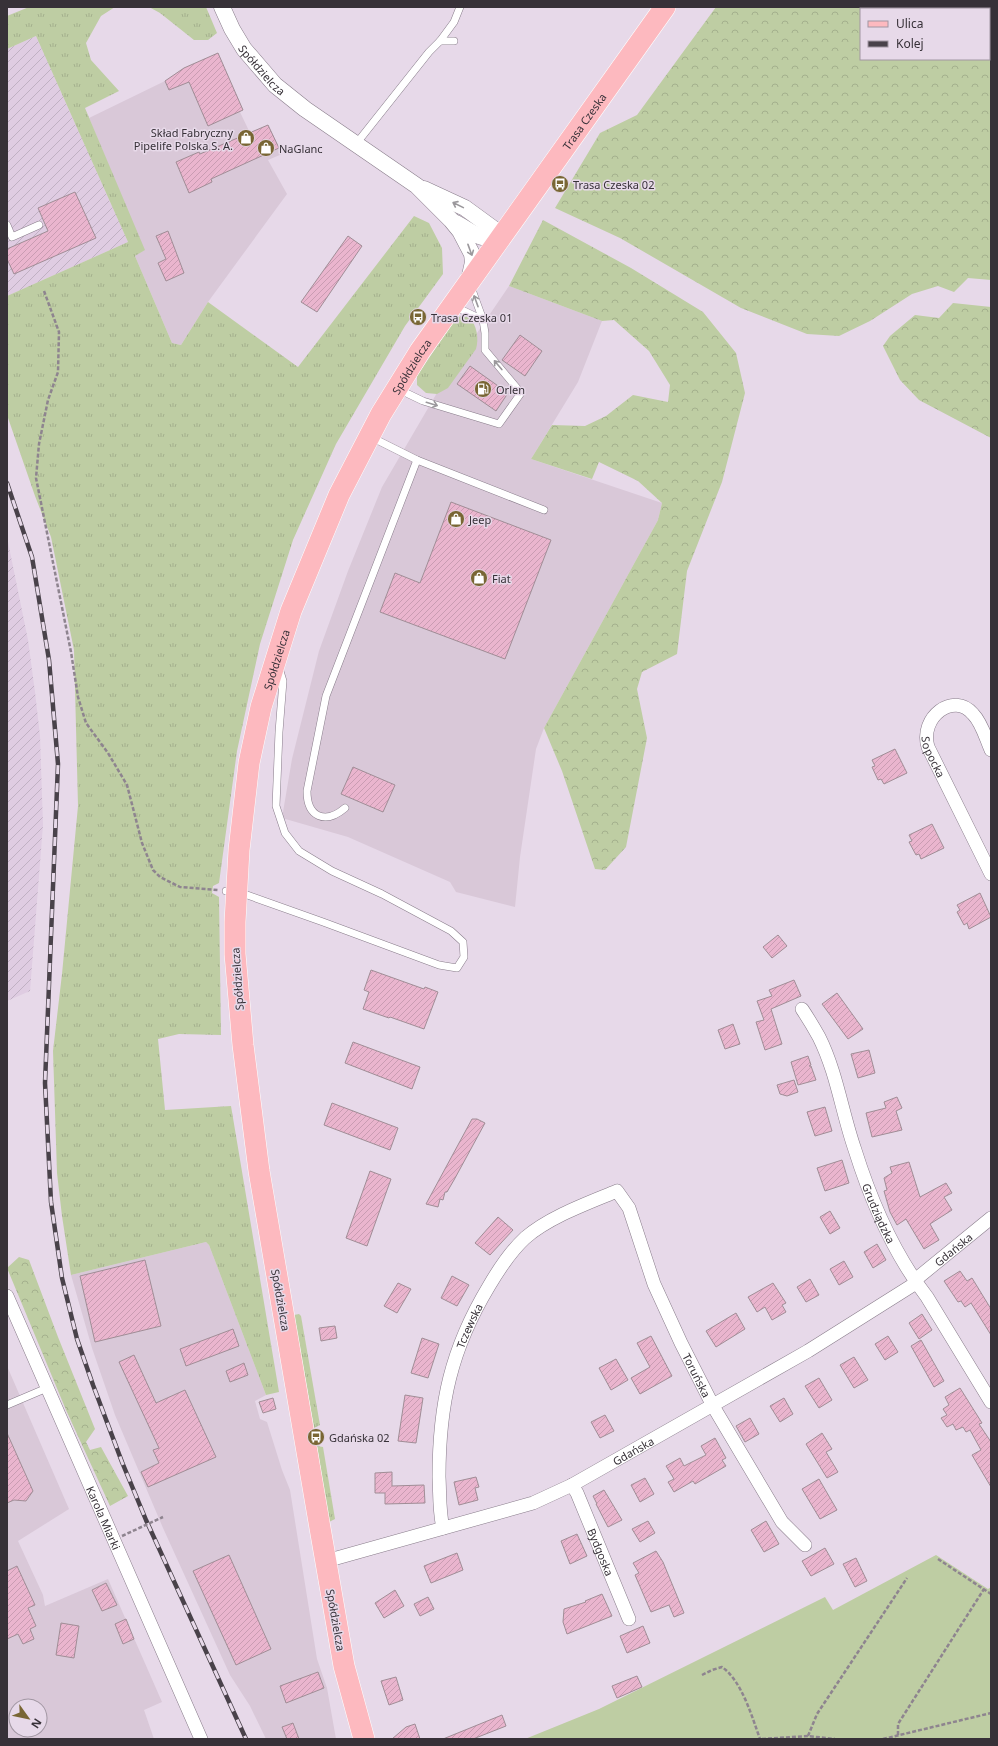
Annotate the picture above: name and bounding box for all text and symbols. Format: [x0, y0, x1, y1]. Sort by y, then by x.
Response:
legend [860, 8, 990, 60]
text: Ulica [896, 15, 923, 32]
text: Kolej [896, 35, 924, 52]
street label: Spółdzielcza [236, 42, 289, 98]
street label: Trasa Czeska [558, 90, 609, 152]
place label: Skład Fabryczny Pipelife Polska S. A. [134, 125, 233, 153]
shop icon: Skład Fabryczny Pipelife Polska S. A. [236, 128, 256, 148]
shop icon: NaGlanc [256, 138, 276, 158]
place label: NaGlanc [279, 141, 323, 156]
bus stop icon: Trasa Czeska 02 [550, 174, 570, 194]
place label: Trasa Czeska 02 [573, 177, 654, 192]
one-way arrow [453, 201, 465, 208]
one-way arrow [466, 243, 474, 255]
one-way arrow [471, 295, 479, 307]
bus stop icon: Trasa Czeska 01 [408, 307, 428, 327]
place label: Trasa Czeska 01 [431, 310, 512, 325]
street label: Spółdzielcza [388, 336, 434, 397]
one-way arrow [493, 360, 502, 370]
fuel station icon: Orlen [473, 379, 493, 399]
place label: Orlen [496, 382, 525, 397]
one-way arrow [425, 401, 438, 408]
shop icon: Jeep [446, 509, 466, 529]
place label: Jeep [468, 512, 491, 527]
shop icon: Fiat [469, 568, 489, 588]
place label: Fiat [492, 571, 511, 586]
street label: Spółdzielcza [259, 627, 292, 692]
street label: Sopocka [919, 736, 949, 780]
street label: Spółdzielcza [227, 947, 247, 1011]
street label: Grudziądzka [859, 1181, 899, 1246]
street label: Gdańska [931, 1229, 975, 1269]
street label: Spółdzielcza [268, 1268, 294, 1332]
street label: Tczewska [452, 1300, 485, 1350]
street label: Toruńska [680, 1350, 715, 1400]
bus stop icon: Gdańska 02 [306, 1427, 326, 1447]
place label: Gdańska 02 [329, 1430, 390, 1445]
street label: Gdańska [610, 1433, 656, 1468]
street label: Karola Miarki [84, 1483, 125, 1552]
street label: Bydgoska [585, 1526, 618, 1578]
street label: Spółdzielcza [323, 1588, 349, 1652]
north arrow [8, 1698, 48, 1738]
text: N [28, 1716, 46, 1732]

